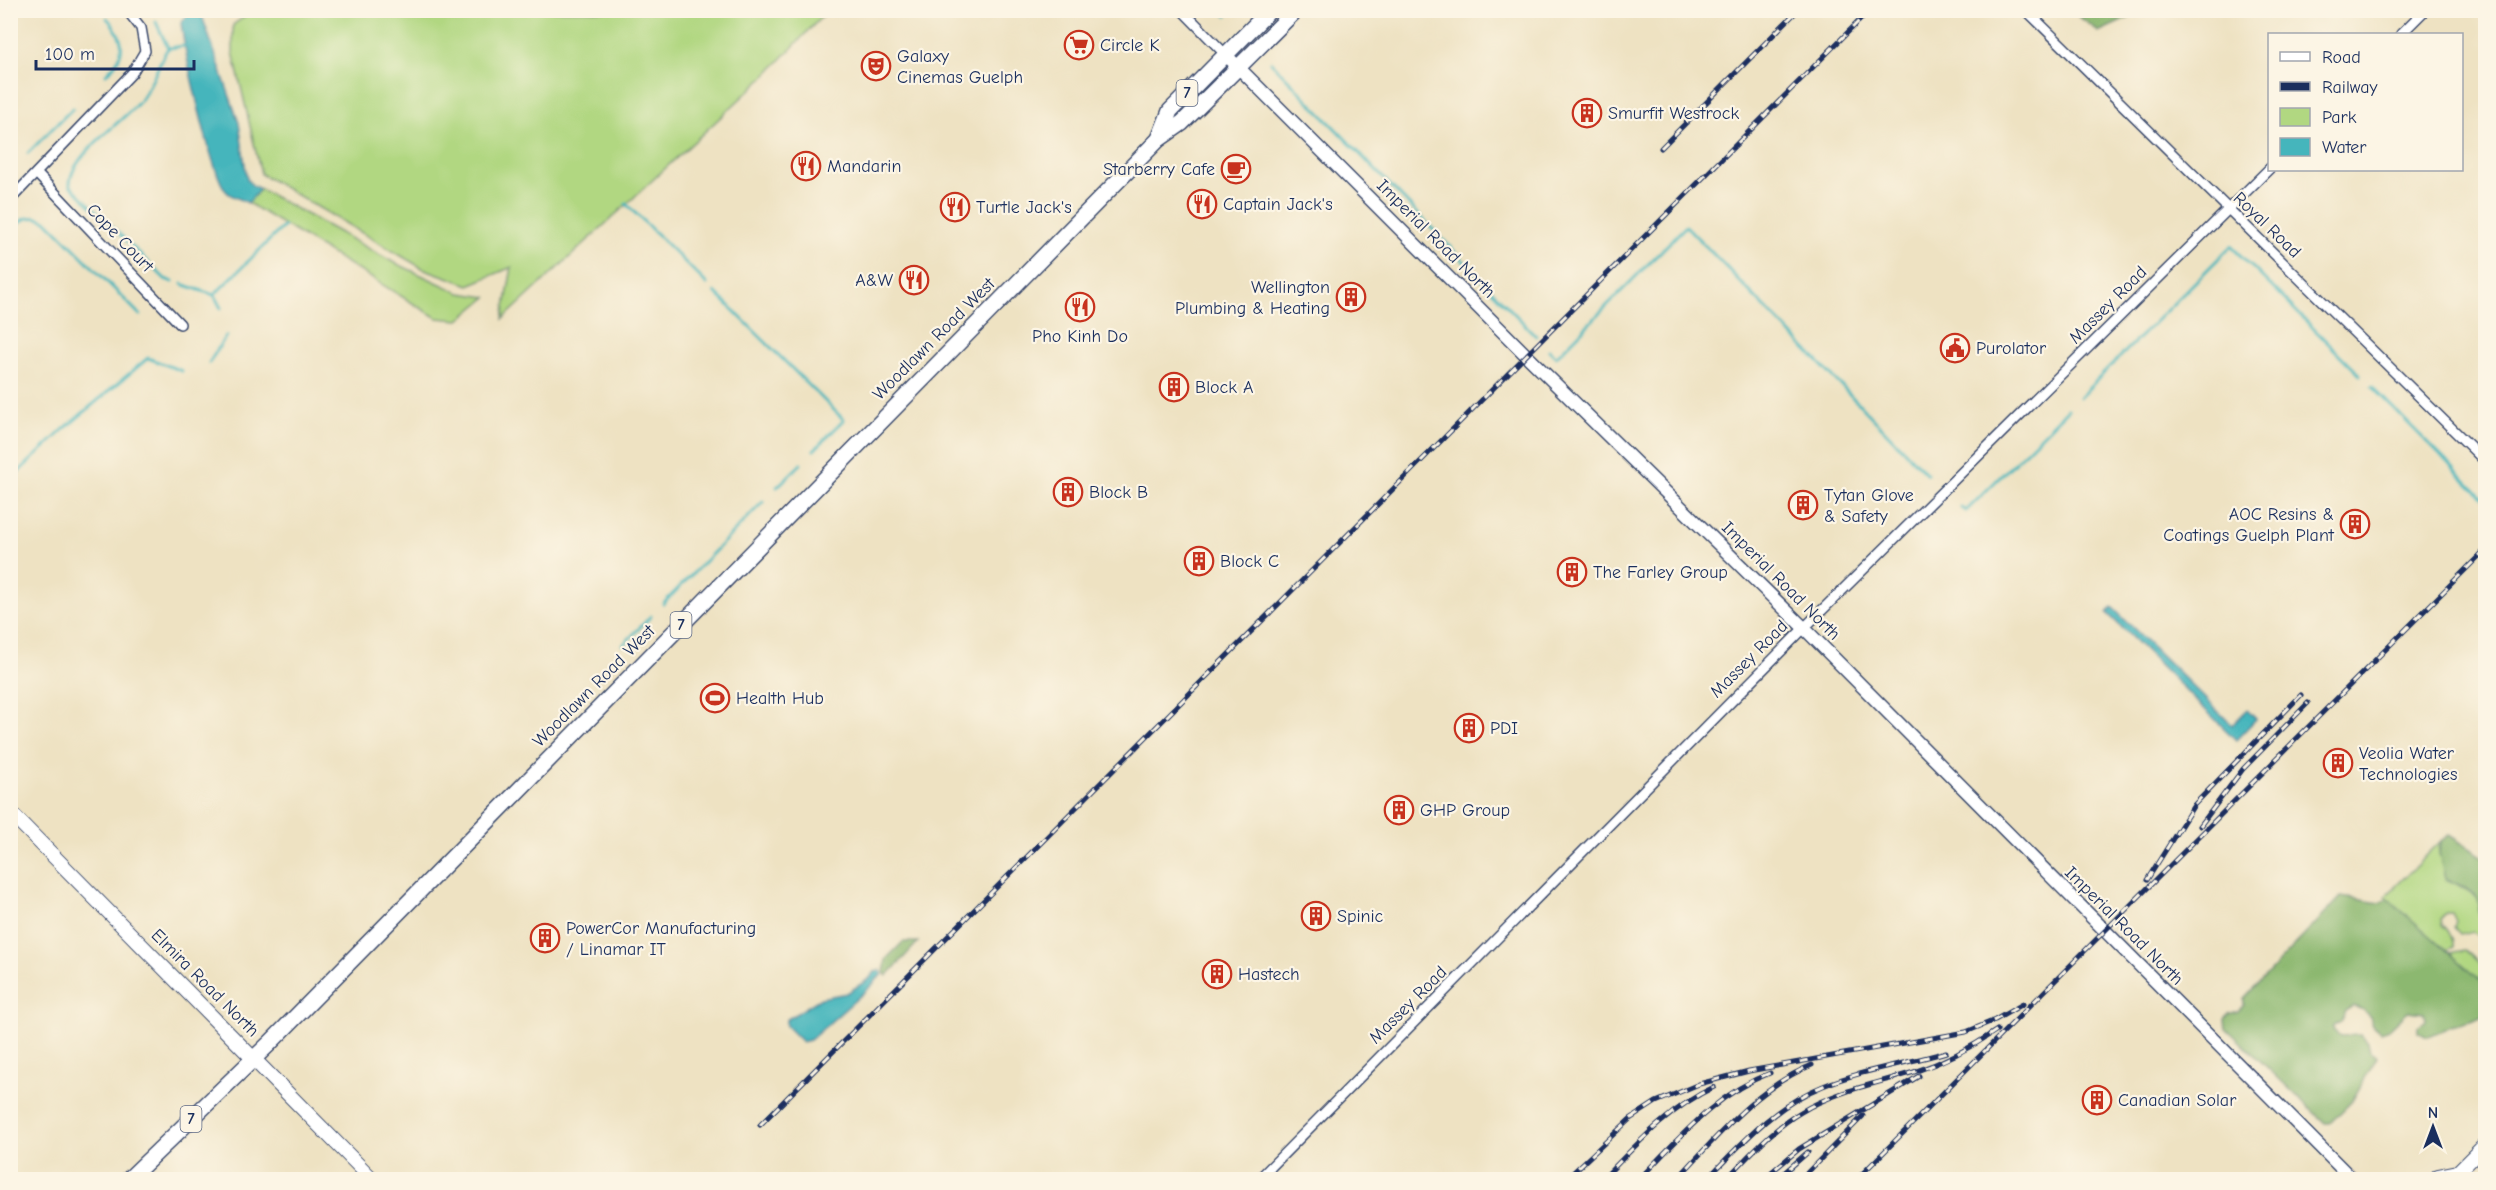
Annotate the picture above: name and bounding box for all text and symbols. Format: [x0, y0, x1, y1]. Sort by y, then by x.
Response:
supermarket icon: Circle K [1063, 29, 1095, 61]
scale bar [36, 33, 194, 71]
legend [2268, 33, 2463, 171]
place label: Circle K [1100, 35, 1159, 56]
text: 100 m [45, 44, 95, 65]
place label: Galaxy Cinemas Guelph [897, 46, 1023, 88]
text: Road [2322, 47, 2361, 68]
theatre icon: Galaxy Cinemas Guelph [860, 50, 892, 82]
text: Railway [2322, 77, 2379, 98]
road number: 7 [1176, 80, 1198, 106]
building icon: Smurfit Westrock [1571, 97, 1603, 129]
place label: Smurfit Westrock [1608, 103, 1740, 124]
text: Park [2322, 107, 2357, 128]
text: Water [2322, 137, 2367, 158]
restaurant icon: Mandarin [790, 150, 822, 182]
cafe icon: Starberry Cafe [1220, 153, 1252, 185]
place label: Mandarin [827, 156, 901, 177]
place label: Starberry Cafe [1103, 159, 1215, 180]
street label: Imperial Road North [1372, 175, 1500, 303]
restaurant icon: Captain Jack's [1186, 188, 1218, 220]
street label: Royal Road [2229, 188, 2305, 262]
restaurant icon: Turtle Jack's [939, 191, 971, 223]
place label: Captain Jack's [1223, 194, 1333, 215]
place label: Turtle Jack's [976, 197, 1072, 218]
street label: Cope Court [82, 199, 158, 277]
street label: Massey Road [2065, 262, 2151, 348]
restaurant icon: A&W [898, 264, 930, 296]
place label: A&W [855, 270, 893, 291]
street label: Woodlawn Road West [868, 273, 1000, 405]
place label: Wellington Plumbing & Heating [1175, 277, 1330, 319]
building icon: Wellington Plumbing & Heating [1335, 281, 1367, 313]
restaurant icon: Pho Kinh Do [1064, 291, 1096, 323]
place label: Pho Kinh Do [1032, 326, 1128, 347]
public building icon: Purolator [1939, 332, 1971, 364]
place label: Purolator [1976, 338, 2047, 359]
building icon: Block A [1158, 371, 1190, 403]
place label: Block A [1195, 377, 1253, 398]
building icon: Block B [1052, 476, 1084, 508]
place label: Block B [1089, 482, 1148, 503]
place label: Tytan Glove & Safety [1824, 485, 1914, 527]
building icon: Tytan Glove & Safety [1787, 489, 1819, 521]
place label: AOC Resins & Coatings Guelph Plant [2163, 504, 2335, 546]
building icon: AOC Resins & Coatings Guelph Plant [2339, 508, 2371, 540]
street label: Imperial Road North [1717, 517, 1845, 645]
building icon: Block C [1183, 545, 1215, 577]
place label: Block C [1220, 551, 1279, 572]
building icon: The Farley Group [1556, 556, 1588, 588]
place label: The Farley Group [1593, 562, 1728, 583]
road number: 7 [670, 612, 692, 638]
street label: Massey Road [1706, 616, 1792, 702]
street label: Woodlawn Road West [528, 620, 660, 752]
sports icon: Health Hub [699, 682, 731, 714]
place label: Health Hub [736, 688, 824, 709]
building icon: PDI [1453, 712, 1485, 744]
place label: PDI [1490, 718, 1518, 739]
place label: Veolia Water Technologies [2359, 743, 2457, 785]
building icon: Veolia Water Technologies [2322, 747, 2354, 779]
building icon: GHP Group [1383, 794, 1415, 826]
place label: GHP Group [1420, 800, 1510, 821]
street label: Imperial Road North [2060, 862, 2188, 990]
building icon: Spinic [1300, 900, 1332, 932]
place label: Spinic [1337, 906, 1384, 927]
place label: PowerCor Manufacturing / Linamar IT [566, 918, 756, 960]
building icon: PowerCor Manufacturing / Linamar IT [529, 922, 561, 954]
street label: Elmira Road North [147, 925, 263, 1041]
building icon: Hastech [1201, 958, 1233, 990]
street label: Massey Road [1365, 962, 1451, 1048]
place label: Hastech [1238, 964, 1300, 985]
building icon: Canadian Solar [2081, 1084, 2113, 1116]
place label: Canadian Solar [2118, 1090, 2237, 1111]
north arrow [2403, 1097, 2463, 1157]
text: N [2428, 1104, 2438, 1122]
road number: 7 [180, 1106, 201, 1132]

